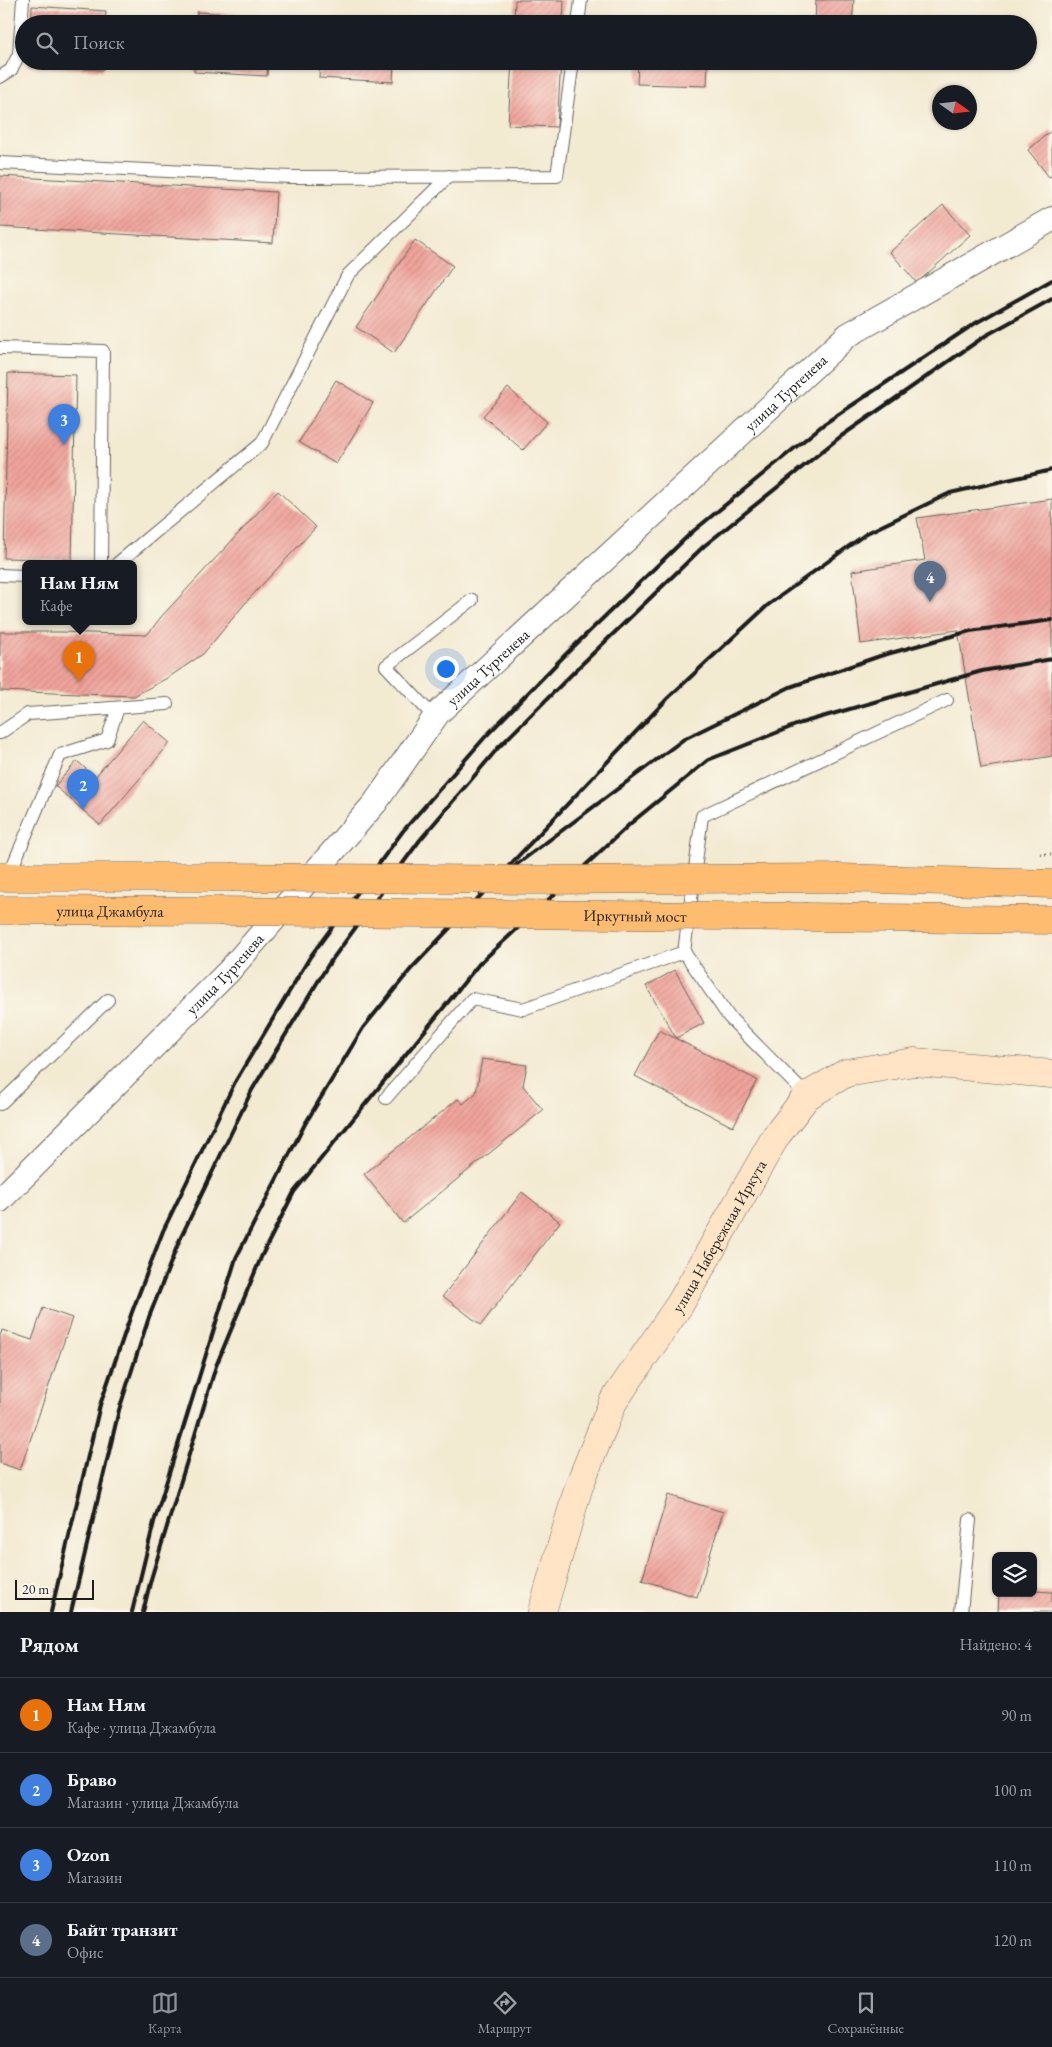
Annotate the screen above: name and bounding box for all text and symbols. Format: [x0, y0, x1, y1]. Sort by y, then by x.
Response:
search box [15, 15, 1037, 70]
icon: search [33, 29, 61, 57]
text: Поиск [73, 30, 125, 55]
north arrow [932, 85, 977, 130]
street label: улица Тургенева [740, 349, 832, 436]
pin: 3 [48, 404, 80, 445]
popup [22, 560, 137, 625]
pin: 4 [914, 561, 946, 602]
text: Нам Ням [40, 570, 119, 595]
text: Кафе [40, 595, 73, 616]
street label: улица Тургенева [442, 623, 534, 710]
pin: 1 [63, 641, 95, 682]
your location [433, 656, 459, 682]
pin: 2 [67, 769, 99, 810]
street label: улица Джамбула [56, 900, 164, 921]
street label: Иркутный мост [583, 904, 687, 926]
street label: улица Тургенева [181, 928, 268, 1019]
street label: улица Набережная Иркута [667, 1155, 771, 1317]
map controls [992, 1552, 1037, 1597]
button: layers [992, 1552, 1037, 1597]
scale bar [15, 1577, 94, 1600]
text: 20 m [22, 1580, 49, 1598]
text: Рядом [20, 1631, 79, 1658]
text: Найдено: 4 [960, 1634, 1032, 1655]
text: Нам Ням [67, 1692, 146, 1717]
text: 1 [32, 1705, 40, 1726]
text: 90 m [1001, 1705, 1032, 1726]
text: Кафе · улица Джамбула [67, 1717, 216, 1738]
text: Браво [67, 1767, 116, 1792]
text: 2 [32, 1780, 40, 1801]
text: 100 m [993, 1780, 1032, 1801]
text: Магазин · улица Джамбула [67, 1792, 239, 1813]
text: Ozon [67, 1842, 110, 1867]
text: 3 [32, 1855, 40, 1876]
text: 110 m [993, 1855, 1032, 1876]
text: Магазин [67, 1867, 122, 1888]
text: Байт транзит [67, 1917, 177, 1942]
text: 4 [32, 1930, 40, 1951]
text: 120 m [993, 1930, 1032, 1951]
text: Офис [67, 1942, 104, 1963]
tab: Карта [148, 1989, 182, 2037]
tab: Маршрут [478, 1989, 531, 2037]
tab: Сохранённые [828, 1989, 904, 2037]

